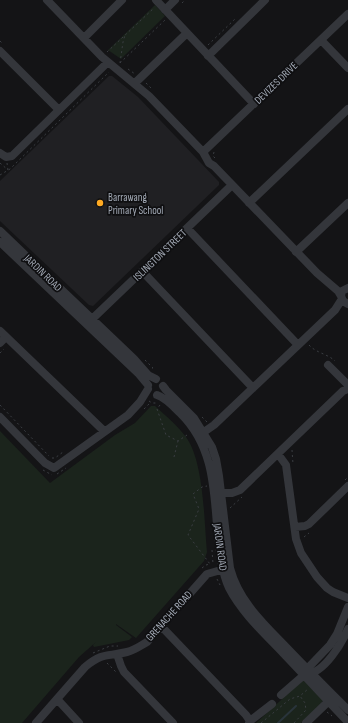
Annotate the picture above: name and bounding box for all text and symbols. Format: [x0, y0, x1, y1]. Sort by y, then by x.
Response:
street label: DEVIZES DRIVE [252, 59, 300, 107]
place label: Barrawang Primary School [108, 191, 163, 217]
marker: Barrawang Primary School [95, 198, 105, 208]
street label: ISLINGTON STREET [131, 226, 190, 284]
street label: JARDIN ROAD [21, 251, 65, 294]
street label: JARDIN ROAD [210, 522, 230, 571]
street label: GRENACHE ROAD [143, 588, 195, 644]

